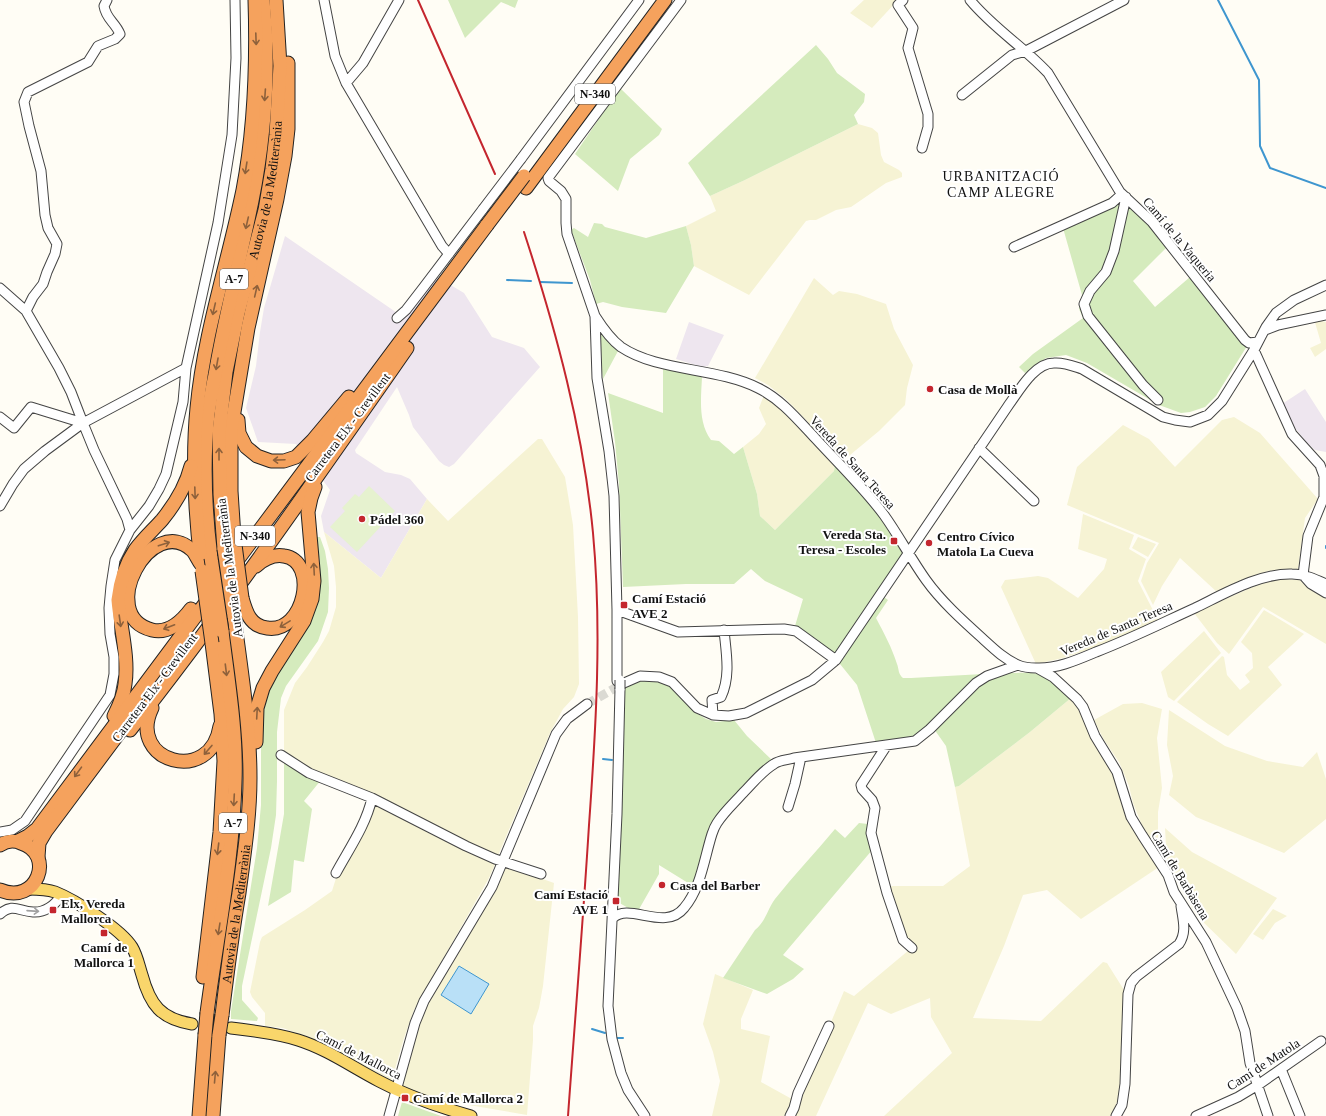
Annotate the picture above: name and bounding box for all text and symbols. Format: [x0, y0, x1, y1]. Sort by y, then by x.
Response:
one-way arrow [252, 32, 260, 45]
road number: N-340 [575, 84, 615, 104]
one-way arrow [262, 88, 269, 101]
street label: Autovia de la Mediterrània [245, 120, 285, 261]
one-way arrow [242, 161, 250, 174]
district label: URBANITZACIÓ CAMP ALEGRE [943, 168, 1060, 200]
street label: Camí de la Vaqueria [1140, 194, 1219, 285]
one-way arrow [242, 217, 250, 230]
road number: A-7 [220, 269, 248, 289]
one-way arrow [253, 285, 261, 298]
one-way arrow [209, 302, 217, 315]
one-way arrow [212, 357, 220, 370]
street label: Carretera Elx - Crevillent [302, 370, 393, 485]
place label: Casa de Mollà [938, 382, 1018, 397]
marker: Casa de Mollà [925, 384, 935, 394]
street label: Vereda de Santa Teresa [807, 413, 899, 512]
one-way arrow [215, 448, 223, 461]
one-way arrow [273, 457, 286, 464]
one-way arrow [191, 486, 199, 499]
street label: Autovia de la Mediterrània [213, 497, 245, 639]
place label: Pádel 360 [370, 512, 424, 527]
marker: Pádel 360 [357, 514, 367, 524]
road number: N-340 [235, 526, 275, 546]
place label: Vereda Sta. Teresa - Escoles [799, 527, 886, 557]
place label: Centro Cívico Matola La Cueva [937, 529, 1034, 559]
marker: Vereda Sta. Teresa - Escoles [889, 536, 899, 546]
marker: Centro Cívico Matola La Cueva [924, 538, 934, 548]
one-way arrow [157, 540, 170, 547]
one-way arrow [310, 563, 317, 576]
place label: Camí Estació AVE 2 [632, 591, 706, 621]
street label: Vereda de Santa Teresa [1058, 598, 1175, 659]
marker: Camí Estació AVE 2 [619, 600, 629, 610]
one-way arrow [116, 614, 124, 627]
one-way arrow [279, 619, 290, 628]
one-way arrow [163, 624, 175, 632]
street label: Carretera Elx - Crevillent [109, 630, 200, 745]
one-way arrow [222, 663, 230, 676]
one-way arrow [253, 707, 261, 720]
one-way arrow [204, 744, 213, 754]
one-way arrow [74, 767, 82, 778]
one-way arrow [231, 793, 238, 806]
road number: A-7 [219, 813, 247, 833]
street label: Camí de Barbàsena [1148, 828, 1213, 923]
one-way arrow [214, 842, 222, 855]
street label: Autovia de la Mediterrània [219, 843, 253, 984]
place label: Casa del Barber [670, 878, 761, 893]
marker: Casa del Barber [657, 880, 667, 890]
place label: Camí Estació AVE 1 [534, 887, 608, 917]
place label: Elx, Vereda Mallorca [61, 896, 126, 926]
marker: Camí Estació AVE 1 [611, 896, 621, 906]
marker: Elx, Vereda Mallorca [48, 905, 58, 915]
one-way arrow [26, 907, 39, 914]
one-way arrow [215, 922, 223, 935]
marker: Camí de Mallorca 1 [99, 928, 109, 938]
place label: Camí de Mallorca 1 [74, 940, 134, 970]
street label: Camí de Mallorca [314, 1026, 404, 1083]
street label: Camí de Matola [1224, 1035, 1303, 1094]
one-way arrow [212, 1071, 219, 1084]
place label: Camí de Mallorca 2 [413, 1091, 523, 1106]
marker: Camí de Mallorca 2 [400, 1093, 410, 1103]

